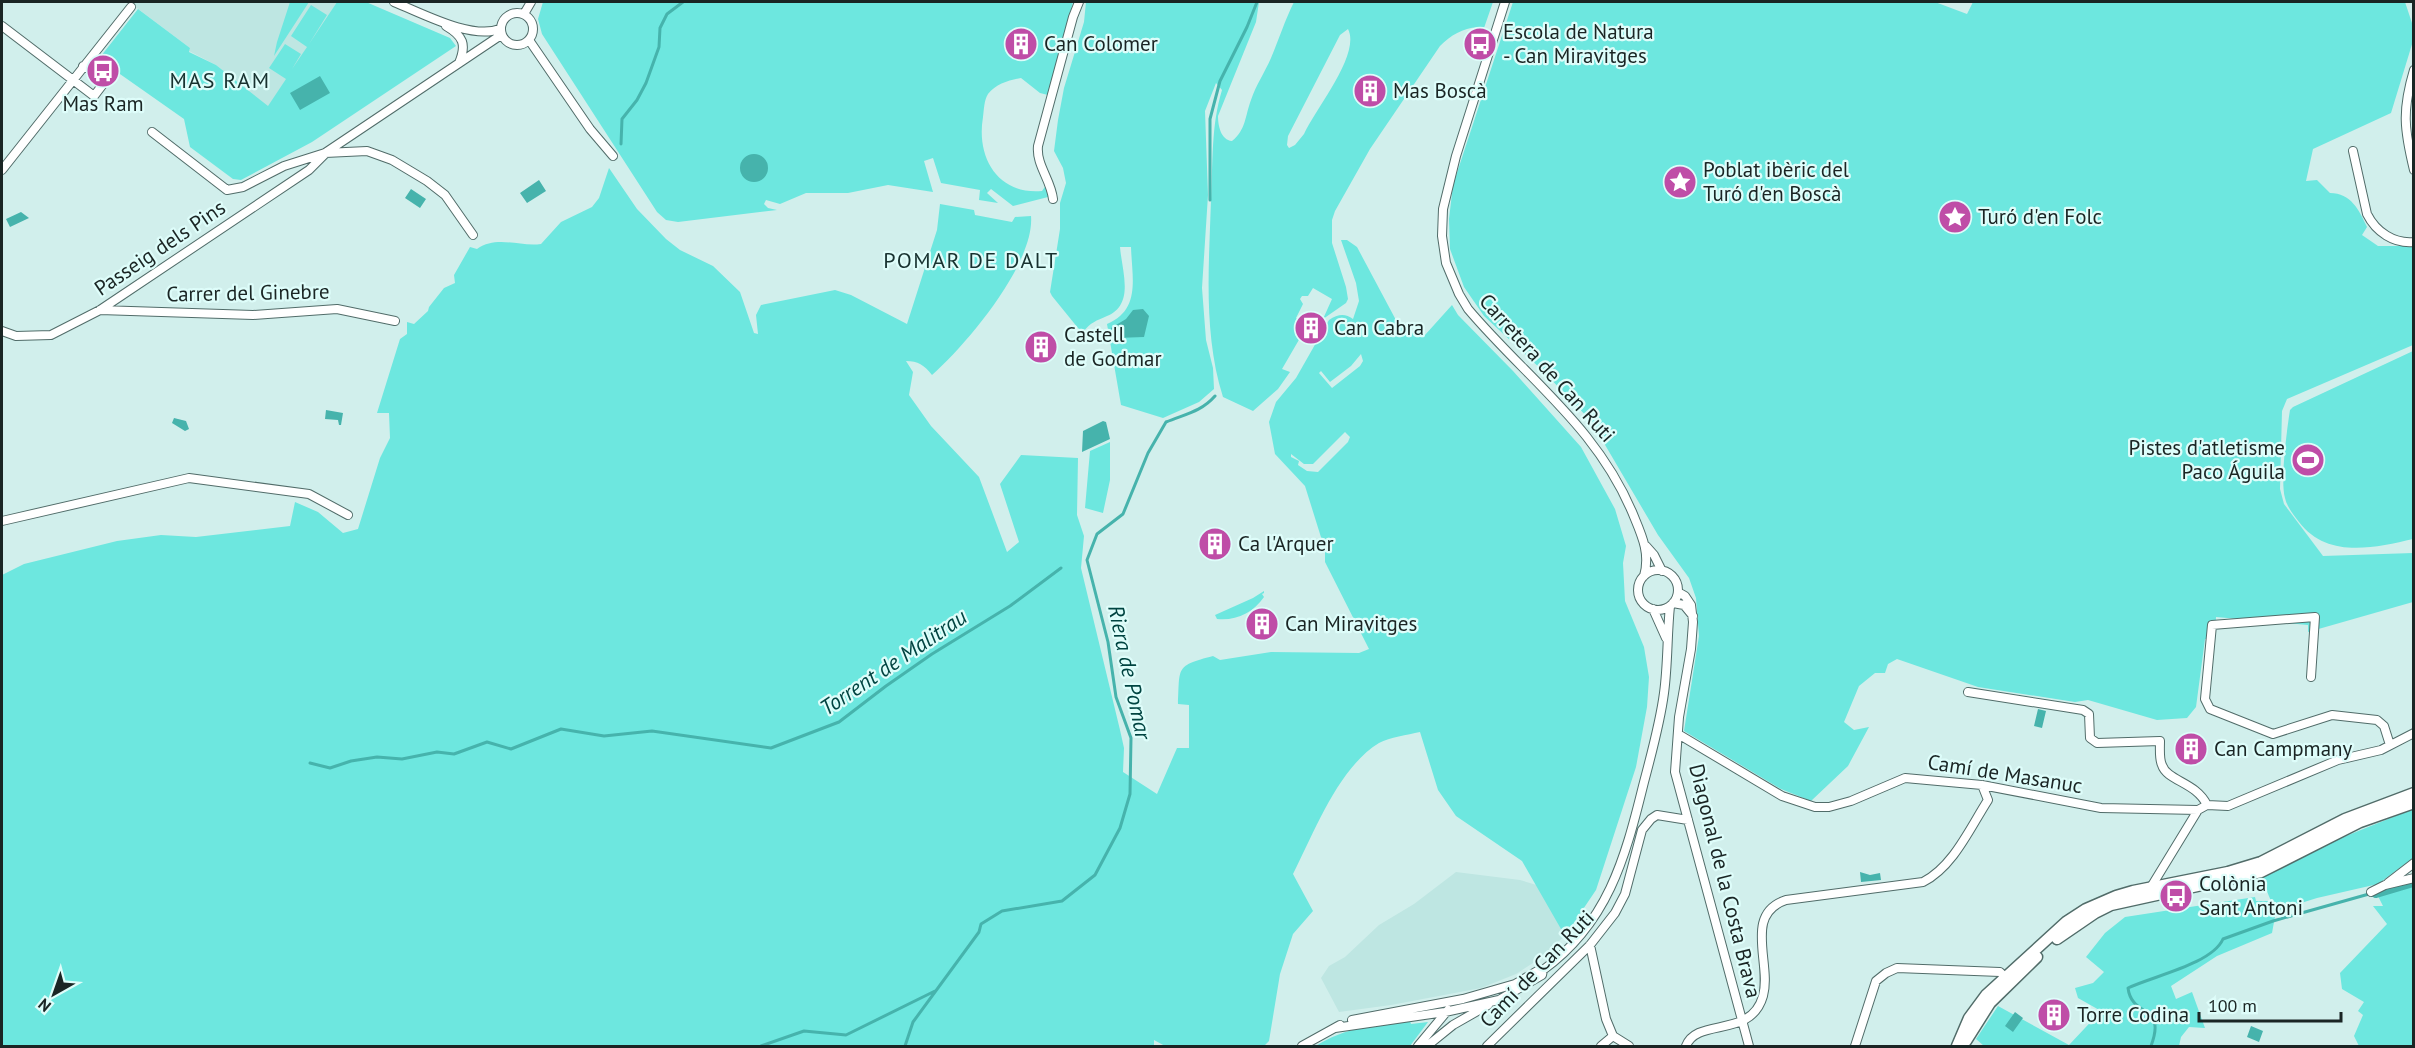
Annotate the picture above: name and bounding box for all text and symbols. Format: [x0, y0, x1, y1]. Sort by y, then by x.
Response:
place label: Escola de Natura - Can Miravitges [1503, 18, 1654, 69]
building icon: Can Colomer [1003, 26, 1039, 62]
bus stop icon: Escola de Natura - Can Miravitges [1462, 26, 1498, 62]
place label: Can Colomer [1044, 30, 1158, 57]
bus stop icon: Mas Ram [85, 53, 121, 89]
district label: MAS RAM [169, 66, 271, 94]
building icon: Mas Boscà [1352, 73, 1388, 109]
place label: Mas Boscà [1393, 77, 1487, 104]
place label: Mas Ram [62, 90, 144, 117]
place label: Poblat ibèric del Turó d'en Boscà [1703, 156, 1849, 207]
place icon: Poblat ibèric del Turó d'en Boscà [1662, 164, 1698, 200]
street label: Passeig dels Pins [89, 194, 230, 301]
place icon: Turó d'en Folc [1937, 199, 1973, 235]
place label: Turó d'en Folc [1978, 203, 2102, 230]
district label: POMAR DE DALT [883, 246, 1059, 274]
street label: Carrer del Ginebre [166, 278, 330, 307]
street label: Carretera de Can Ruti [1474, 288, 1621, 448]
building icon: Can Cabra [1293, 310, 1329, 346]
place label: Can Cabra [1334, 314, 1424, 341]
place label: Castell de Godmar [1064, 321, 1162, 372]
building icon: Castell de Godmar [1023, 329, 1059, 365]
place label: Pistes d'atletisme Paco Águila [2129, 434, 2285, 485]
sports icon: Pistes d'atletisme Paco Águila [2290, 442, 2326, 478]
building icon: Ca l'Arquer [1197, 526, 1233, 562]
place label: Ca l'Arquer [1238, 530, 1334, 557]
water label: Riera de Pomar [1102, 602, 1158, 743]
water label: Torrent de Malitrau [814, 603, 972, 721]
building icon: Can Miravitges [1244, 606, 1280, 642]
place label: Can Miravitges [1285, 610, 1417, 637]
building icon: Can Campmany [2173, 731, 2209, 767]
place label: Can Campmany [2214, 735, 2353, 762]
street label: Camí de Masanuc [1926, 748, 2084, 799]
street label: Diagonal de la Costa Brava [1683, 761, 1768, 1001]
place label: Colònia Sant Antoni [2199, 870, 2303, 921]
bus stop icon: Colònia Sant Antoni [2158, 878, 2194, 914]
street label: Camí de Can Ruti [1474, 904, 1600, 1033]
north arrow [24, 964, 84, 1024]
scale bar [2199, 985, 2342, 1023]
text: N [34, 994, 55, 1017]
text: 100 m [2208, 994, 2257, 1017]
building icon: Torre Codina [2036, 997, 2072, 1033]
place label: Torre Codina [2077, 1001, 2189, 1028]

